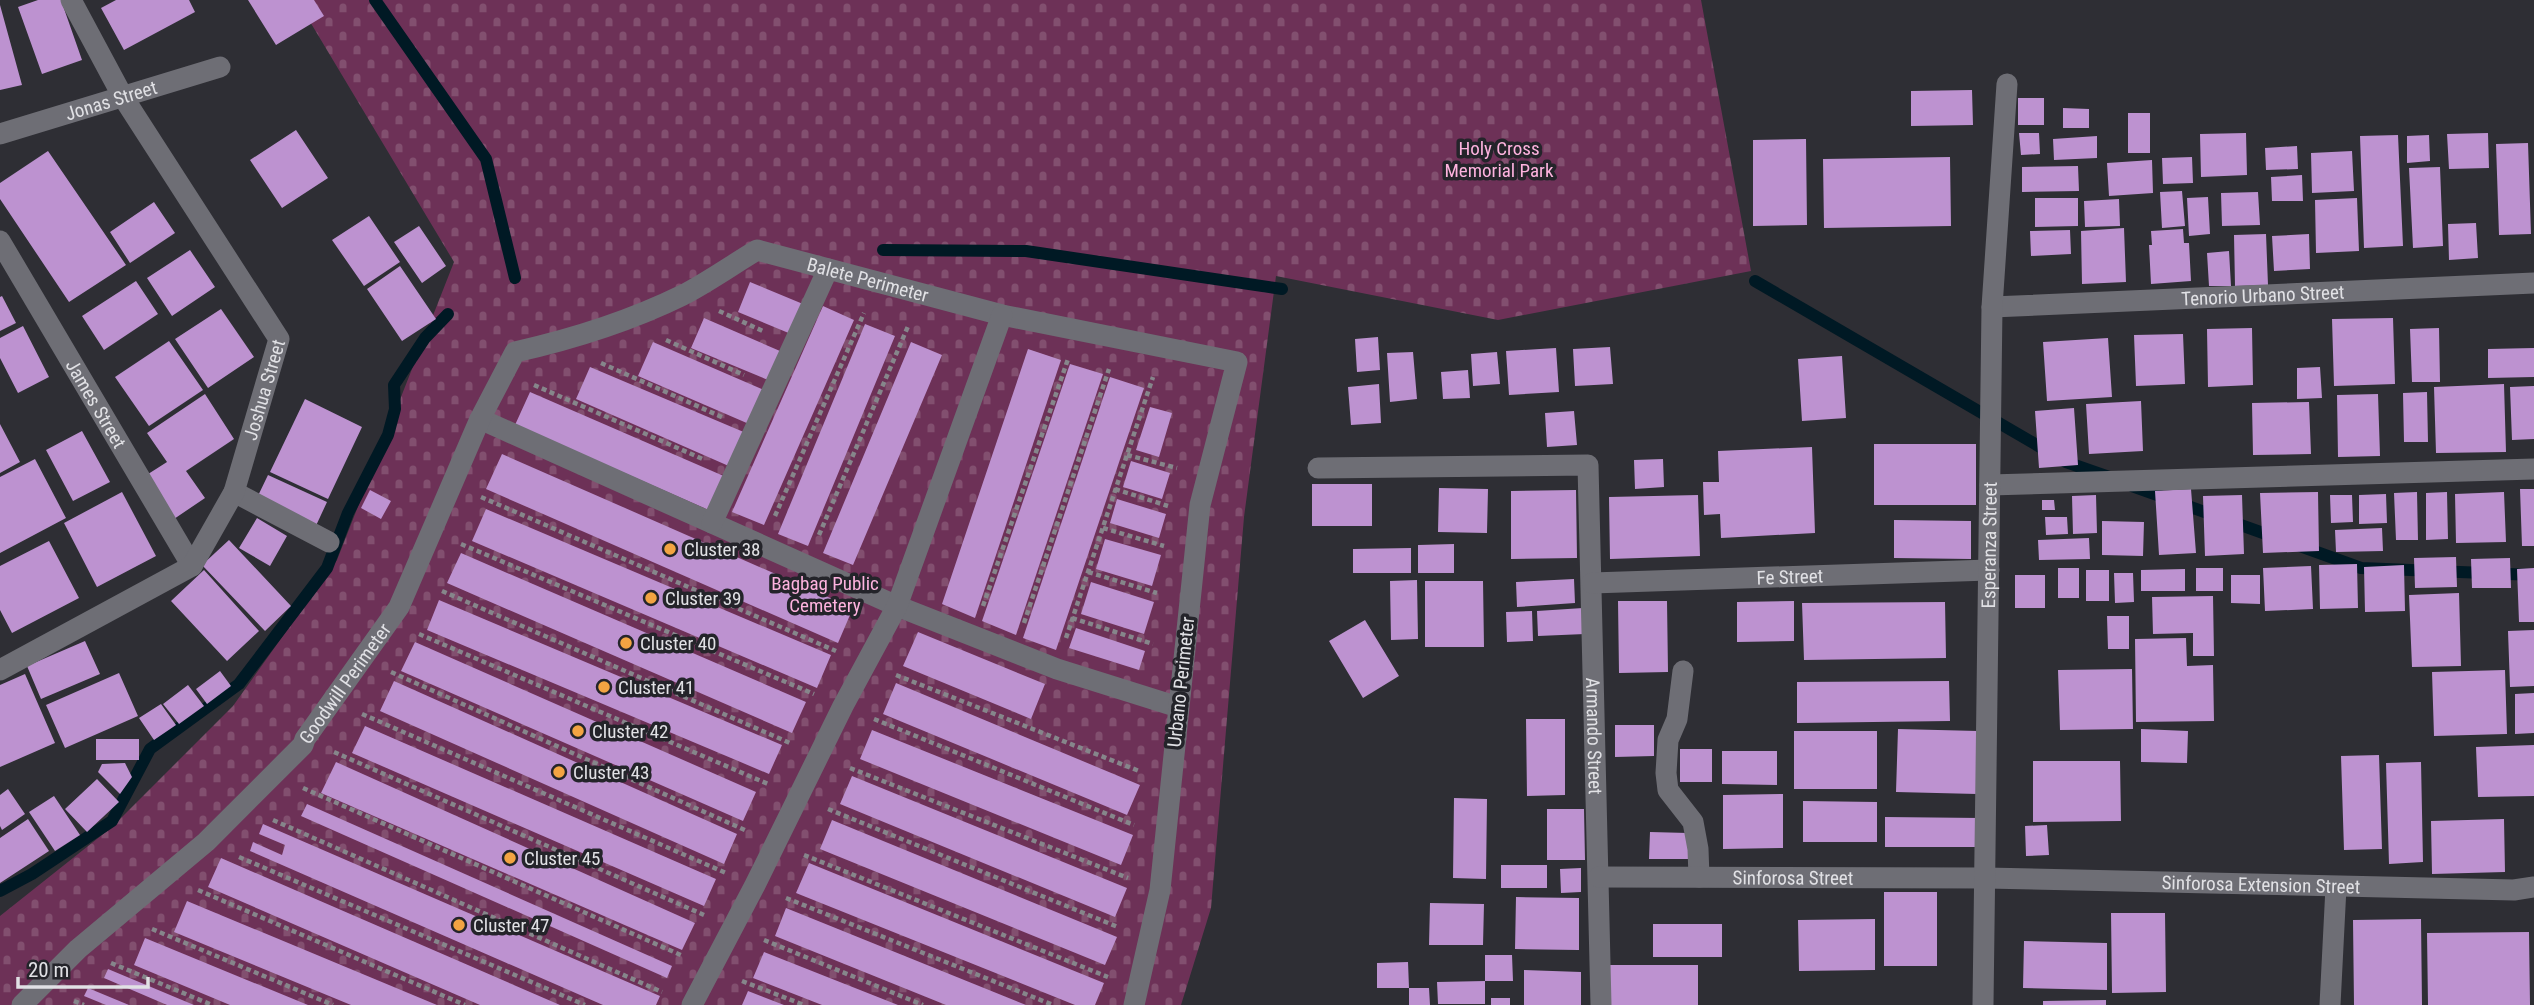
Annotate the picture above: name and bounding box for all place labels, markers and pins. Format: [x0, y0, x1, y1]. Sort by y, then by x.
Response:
place label: Cluster 38 [684, 538, 760, 561]
marker: Cluster 38 [662, 541, 678, 557]
place label: Cluster 39 [665, 587, 741, 610]
marker: Cluster 39 [643, 590, 659, 606]
place label: Cluster 40 [640, 632, 716, 655]
marker: Cluster 40 [618, 635, 634, 651]
place label: Cluster 41 [618, 676, 694, 699]
marker: Cluster 41 [596, 679, 612, 695]
place label: Cluster 42 [592, 720, 668, 743]
marker: Cluster 42 [570, 723, 586, 739]
place label: Cluster 43 [573, 761, 649, 784]
marker: Cluster 43 [551, 764, 567, 780]
place label: Cluster 45 [524, 847, 600, 870]
marker: Cluster 45 [502, 850, 518, 866]
place label: Cluster 47 [473, 914, 549, 937]
marker: Cluster 47 [451, 917, 467, 933]

